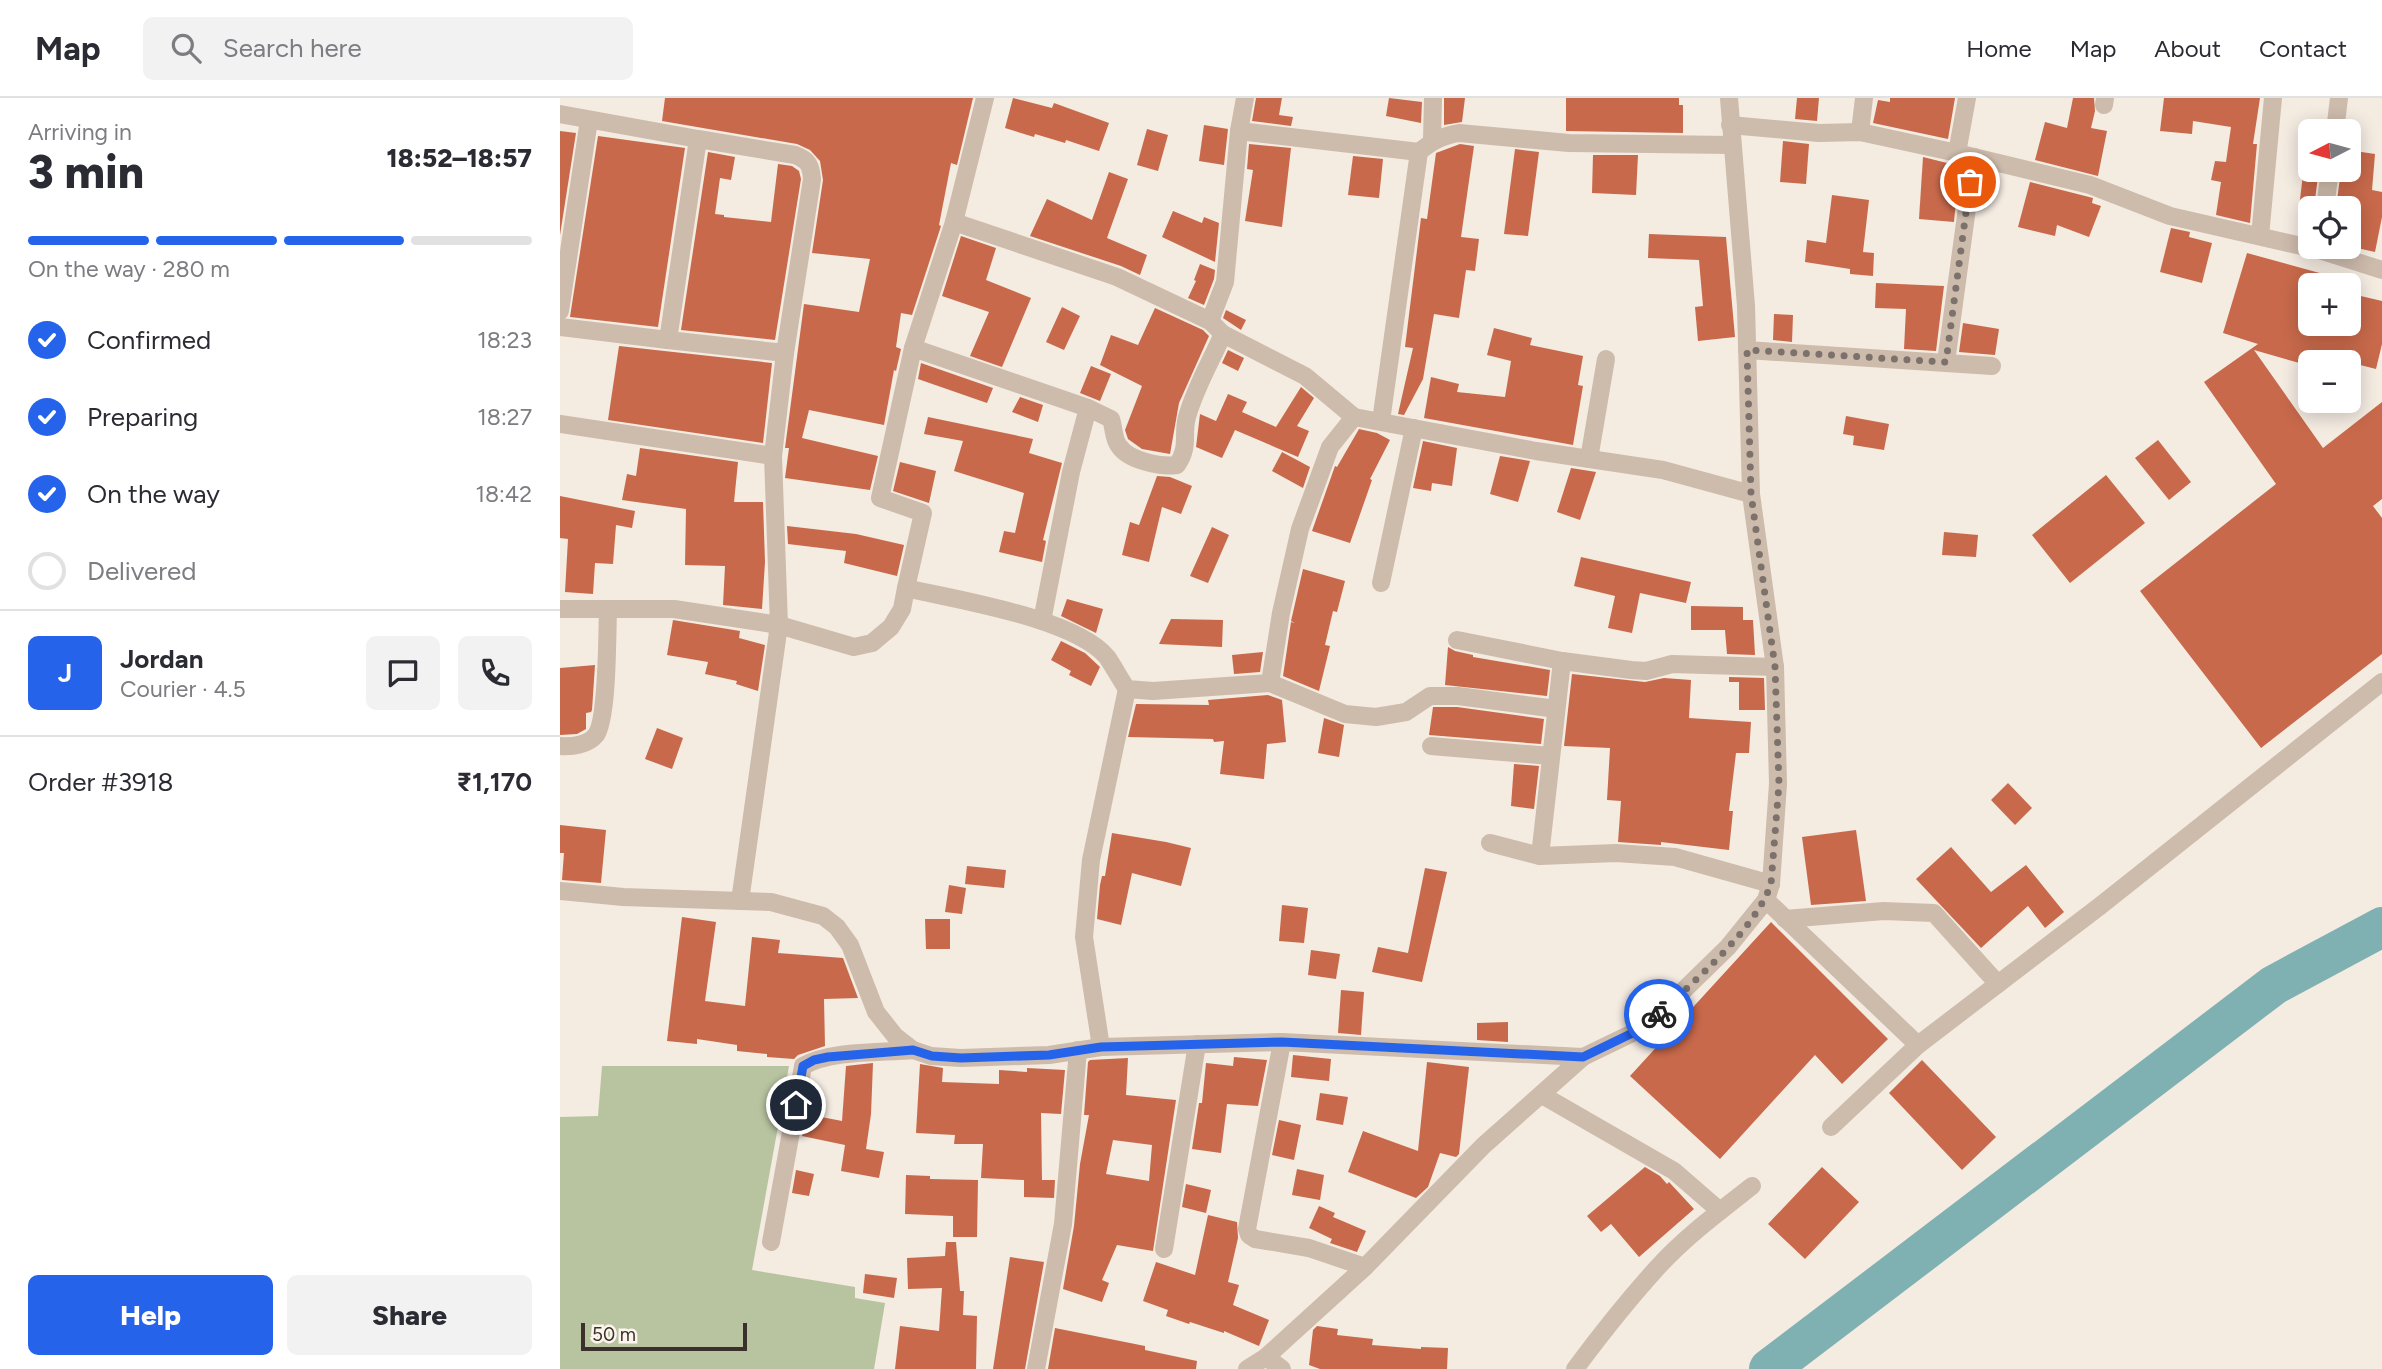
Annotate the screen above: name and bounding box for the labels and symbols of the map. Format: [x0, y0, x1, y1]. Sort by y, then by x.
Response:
north arrow [2298, 119, 2361, 182]
pin [1940, 152, 2000, 212]
courier [1624, 979, 1694, 1049]
pin [766, 1075, 826, 1135]
scale bar [581, 1320, 747, 1352]

